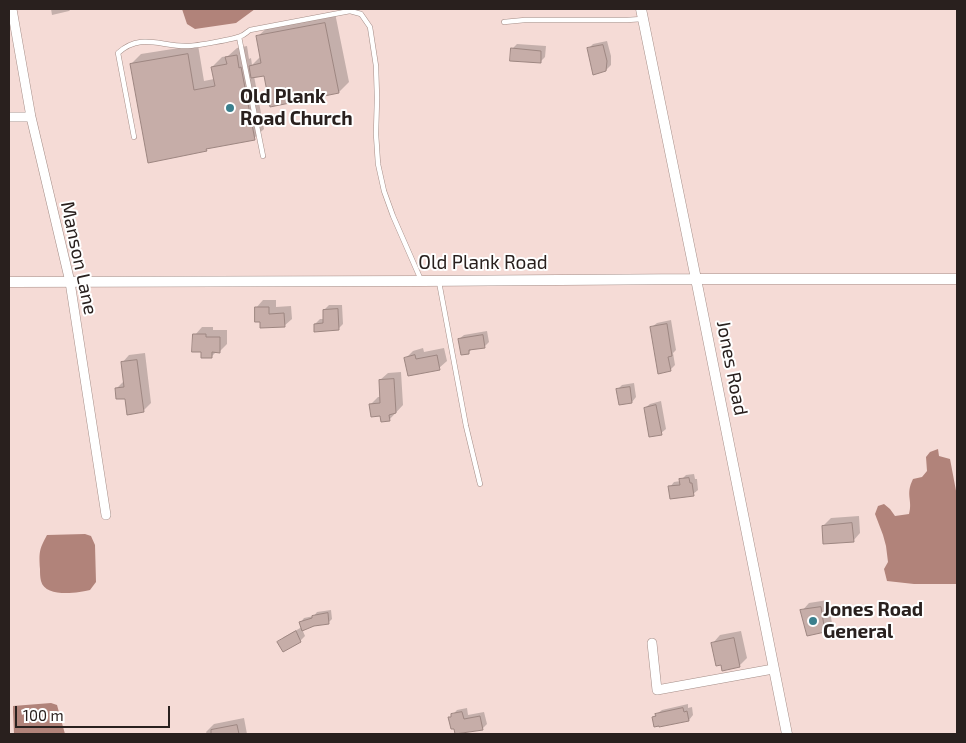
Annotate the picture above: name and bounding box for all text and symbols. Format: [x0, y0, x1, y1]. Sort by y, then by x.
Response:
place label: Old Plank Road Church [240, 86, 353, 130]
marker: Old Plank Road Church [224, 102, 236, 114]
street label: Manson Lane [56, 199, 102, 317]
street label: Old Plank Road [418, 252, 548, 274]
street label: Jones Road [712, 319, 752, 417]
place label: Jones Road General [823, 599, 923, 643]
marker: Jones Road General [807, 615, 819, 627]
scale bar [18, 696, 172, 728]
text: 100 m [23, 706, 64, 724]

